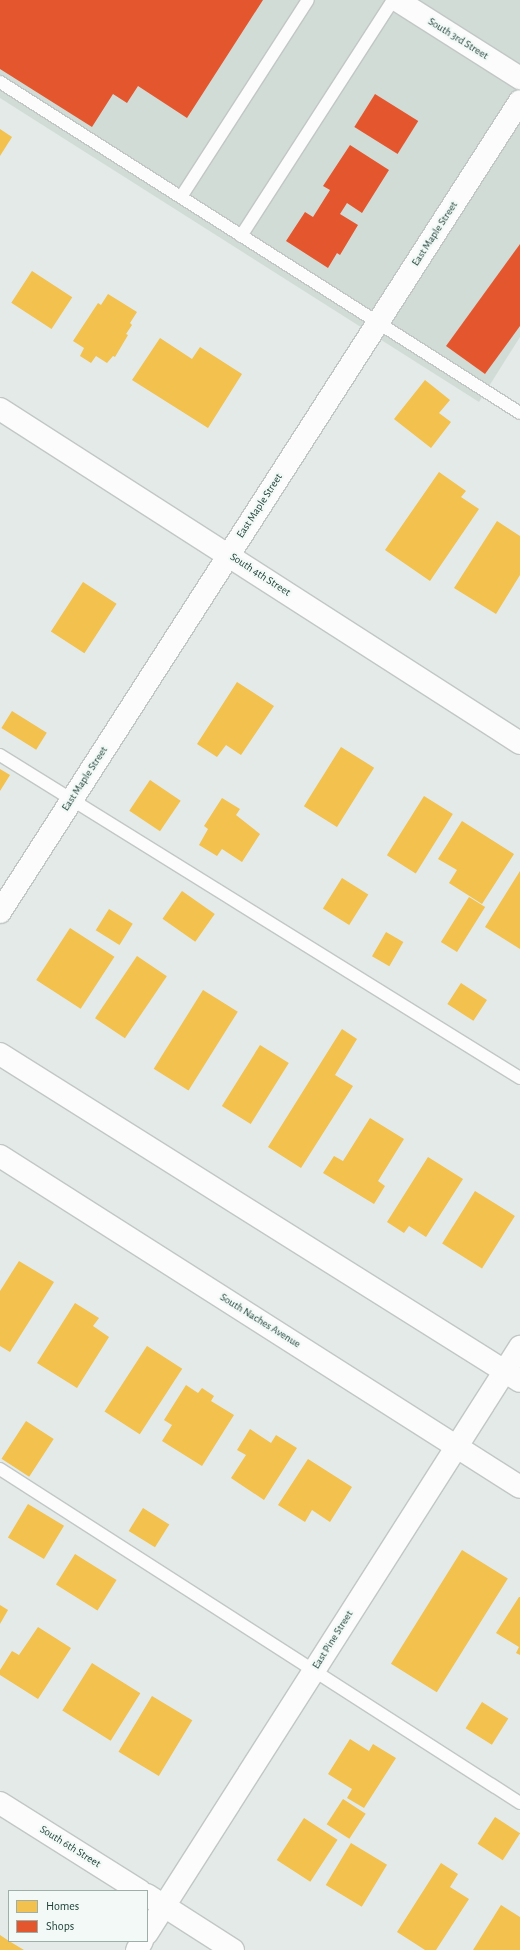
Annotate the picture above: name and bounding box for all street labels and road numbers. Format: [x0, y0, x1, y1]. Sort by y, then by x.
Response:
street label: South 3rd Street [425, 15, 491, 63]
street label: East Maple Street [409, 199, 461, 269]
street label: East Maple Street [234, 471, 286, 541]
street label: South 4th Street [227, 551, 293, 599]
street label: East Maple Street [59, 744, 111, 814]
street label: South Naches Avenue [217, 1291, 303, 1351]
street label: East Pine Street [310, 1608, 356, 1672]
street label: South 6th Street [37, 1823, 103, 1871]

